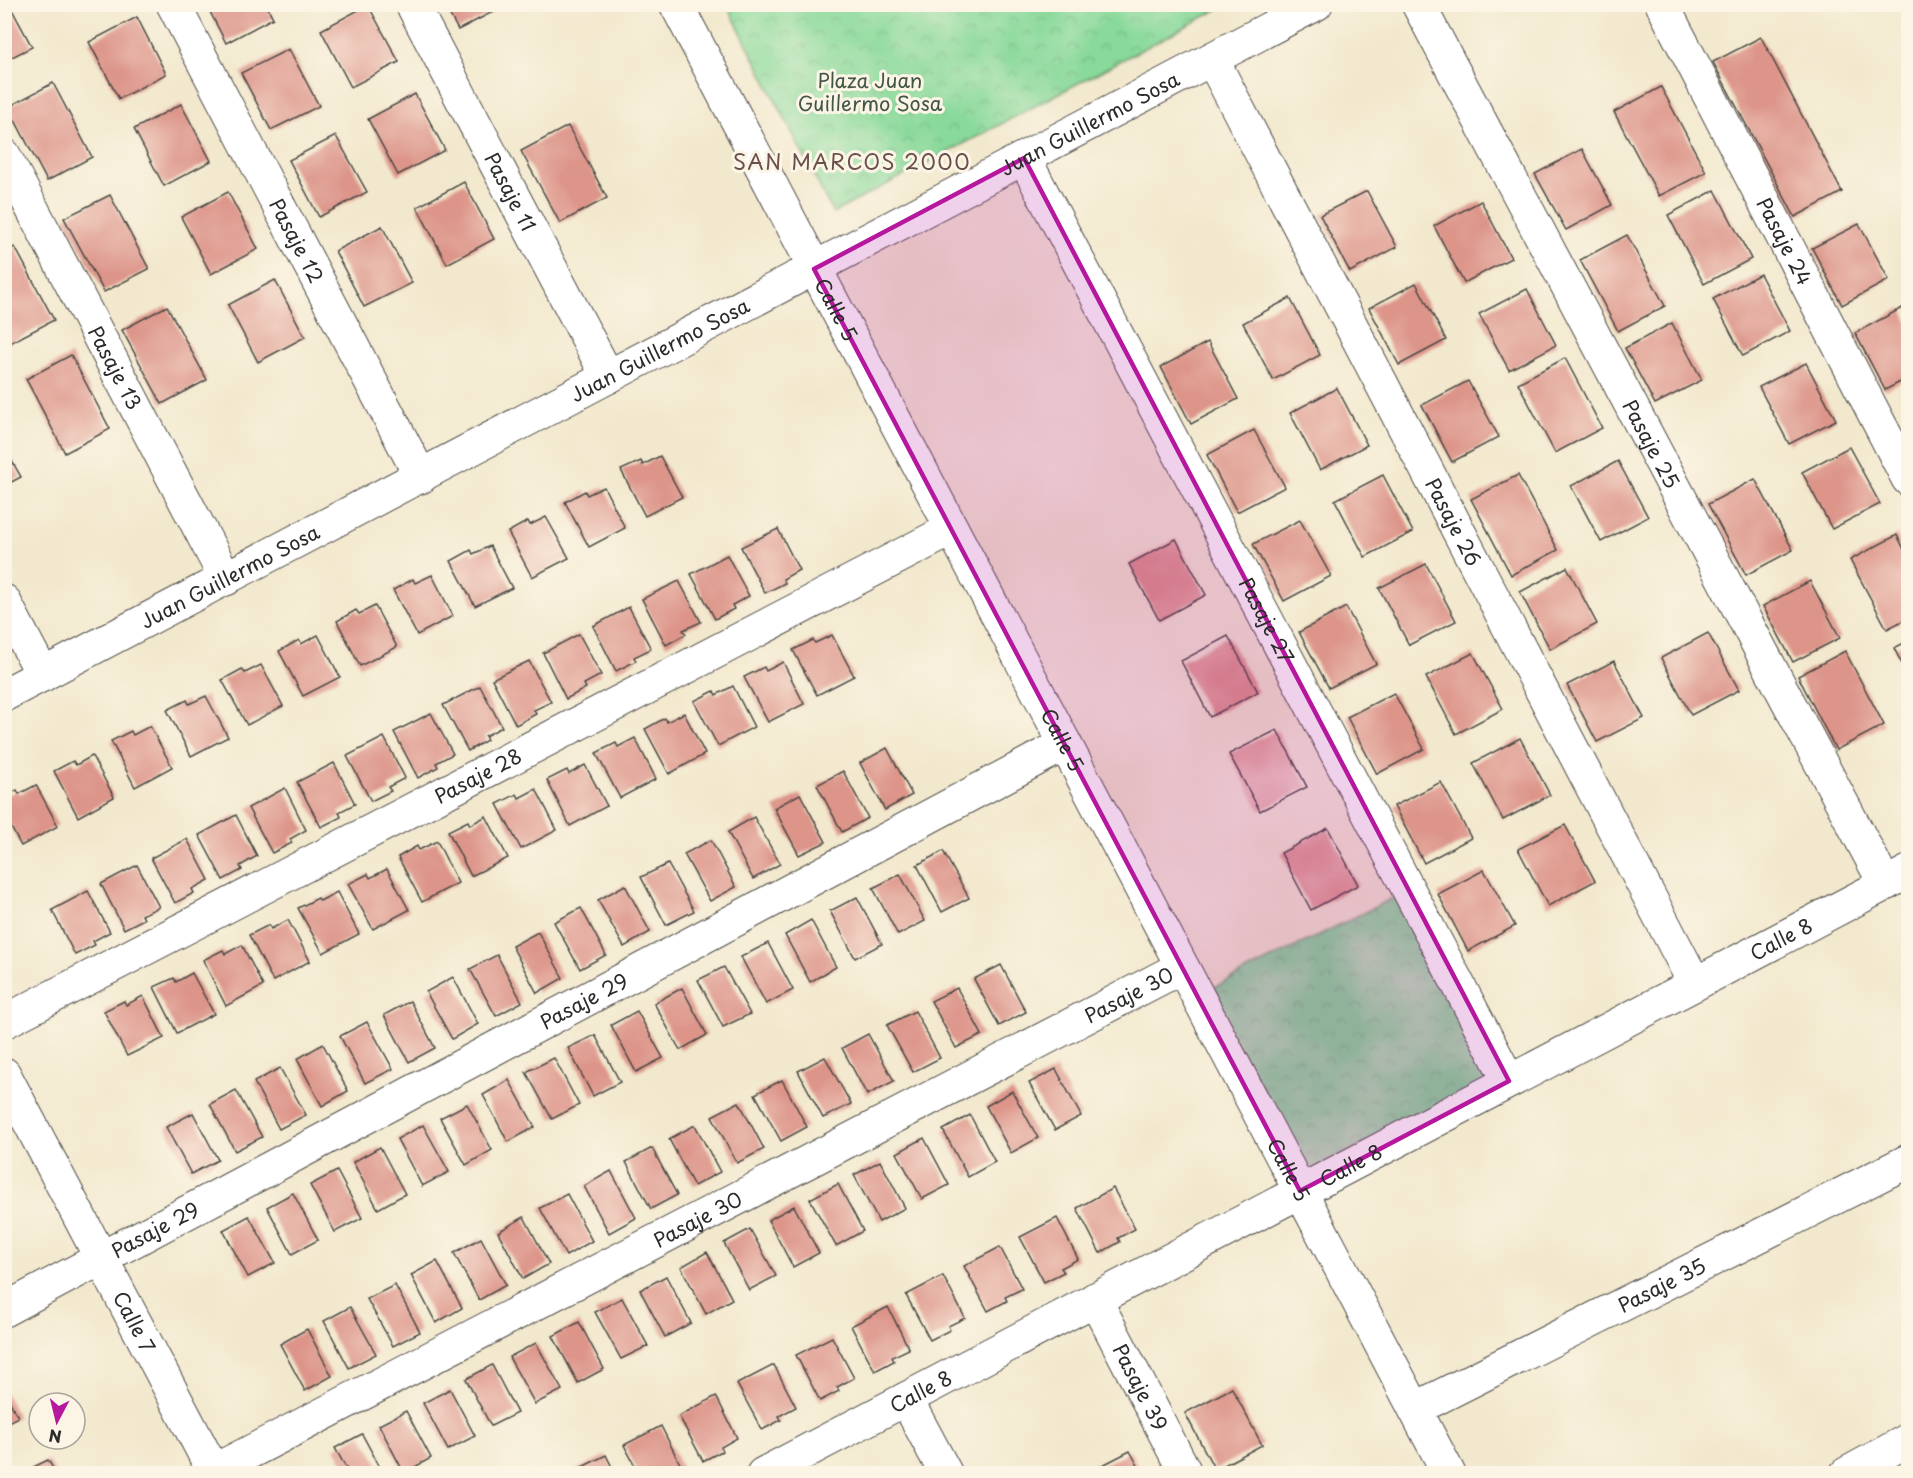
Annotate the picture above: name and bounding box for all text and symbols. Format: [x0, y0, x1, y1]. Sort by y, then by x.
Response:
street label: Juan Guillermo Sosa [995, 63, 1185, 183]
park label: Plaza Juan Guillermo Sosa [798, 65, 943, 118]
district label: SAN MARCOS 2000 [733, 145, 971, 177]
street label: Pasaje 11 [477, 147, 544, 236]
street label: Pasaje 24 [1750, 192, 1820, 290]
street label: Pasaje 12 [262, 193, 332, 288]
street label: Calle 5 [808, 273, 866, 346]
street label: Juan Guillermo Sosa [565, 290, 755, 409]
street label: Pasaje 13 [81, 320, 150, 415]
street label: Pasaje 25 [1616, 394, 1687, 494]
street label: Pasaje 26 [1418, 472, 1489, 571]
street label: Juan Guillermo Sosa [135, 516, 325, 636]
street label: Pasaje 27 [1232, 572, 1302, 668]
street label: Calle 5 [1034, 703, 1092, 776]
street label: Pasaje 28 [429, 740, 527, 811]
street label: Calle 8 [1744, 910, 1817, 968]
street label: Pasaje 30 [1079, 959, 1178, 1030]
street label: Pasaje 29 [534, 965, 633, 1037]
street label: Calle 5 [1260, 1133, 1318, 1206]
street label: Calle 8 [1314, 1136, 1387, 1194]
street label: Pasaje 30 [648, 1184, 747, 1255]
street label: Pasaje 29 [106, 1194, 204, 1265]
street label: Pasaje 35 [1612, 1250, 1711, 1320]
street label: Calle 7 [106, 1286, 163, 1358]
street label: Pasaje 39 [1106, 1338, 1176, 1435]
street label: Calle 8 [884, 1362, 957, 1420]
north arrow [27, 1391, 87, 1451]
text: N [47, 1424, 63, 1450]

